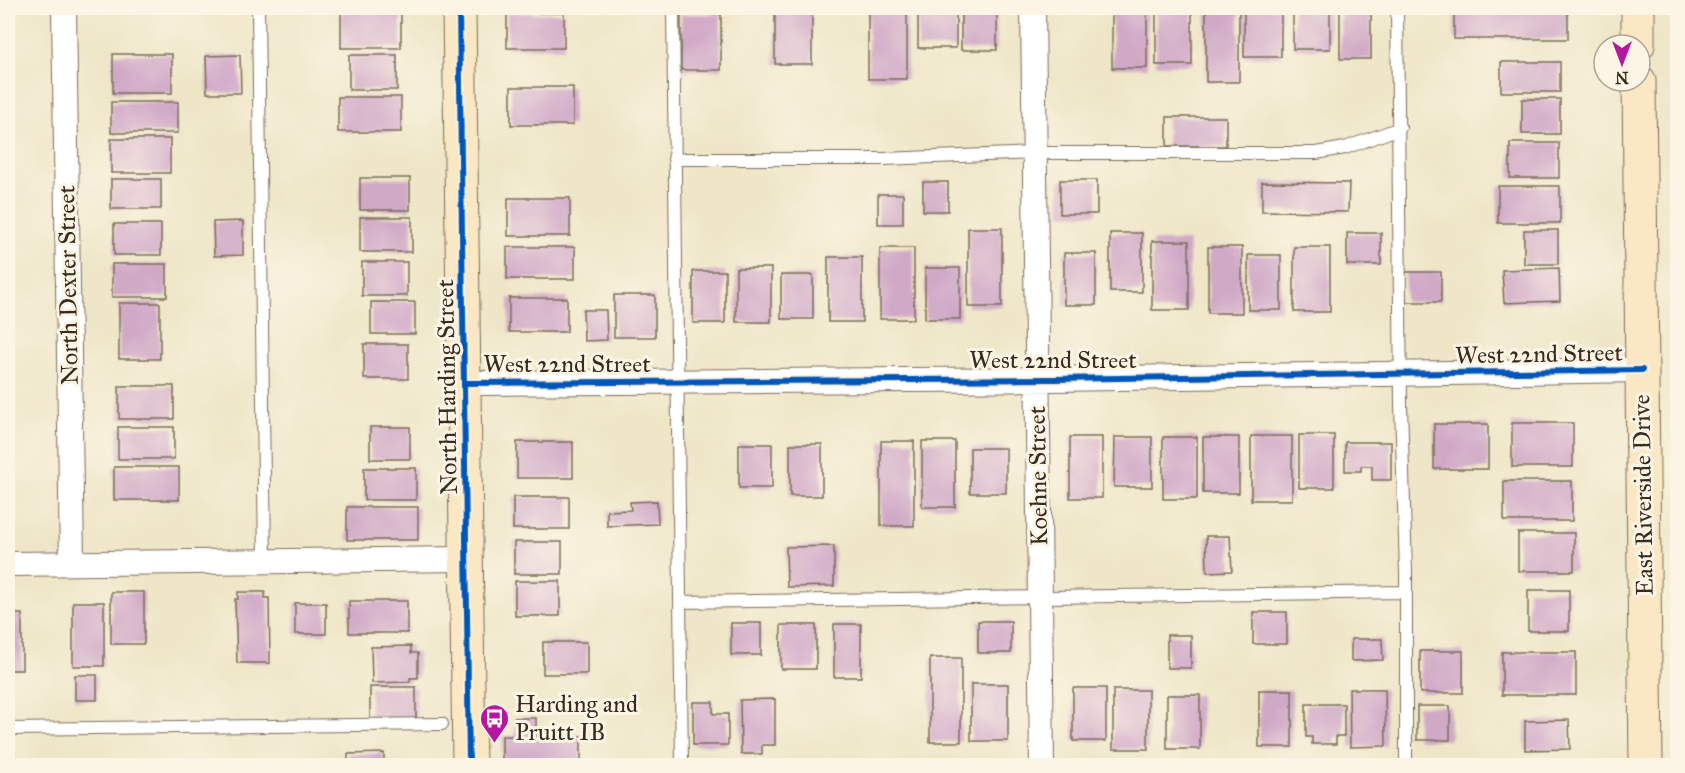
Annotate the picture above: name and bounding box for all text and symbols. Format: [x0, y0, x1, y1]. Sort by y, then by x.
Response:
north arrow [1592, 33, 1652, 93]
text: N [1615, 68, 1629, 87]
street label: North Dexter Street [51, 184, 85, 385]
street label: North Harding Street [430, 278, 464, 495]
street label: West 22nd Street [1455, 338, 1624, 370]
street label: West 22nd Street [969, 345, 1137, 375]
street label: West 22nd Street [483, 349, 651, 379]
street label: East Riverside Drive [1626, 394, 1660, 596]
street label: Koehne Street [1022, 405, 1054, 546]
place label: Harding and Pruitt IB [515, 689, 638, 747]
bus stop icon: Harding and Pruitt IB [478, 702, 510, 744]

